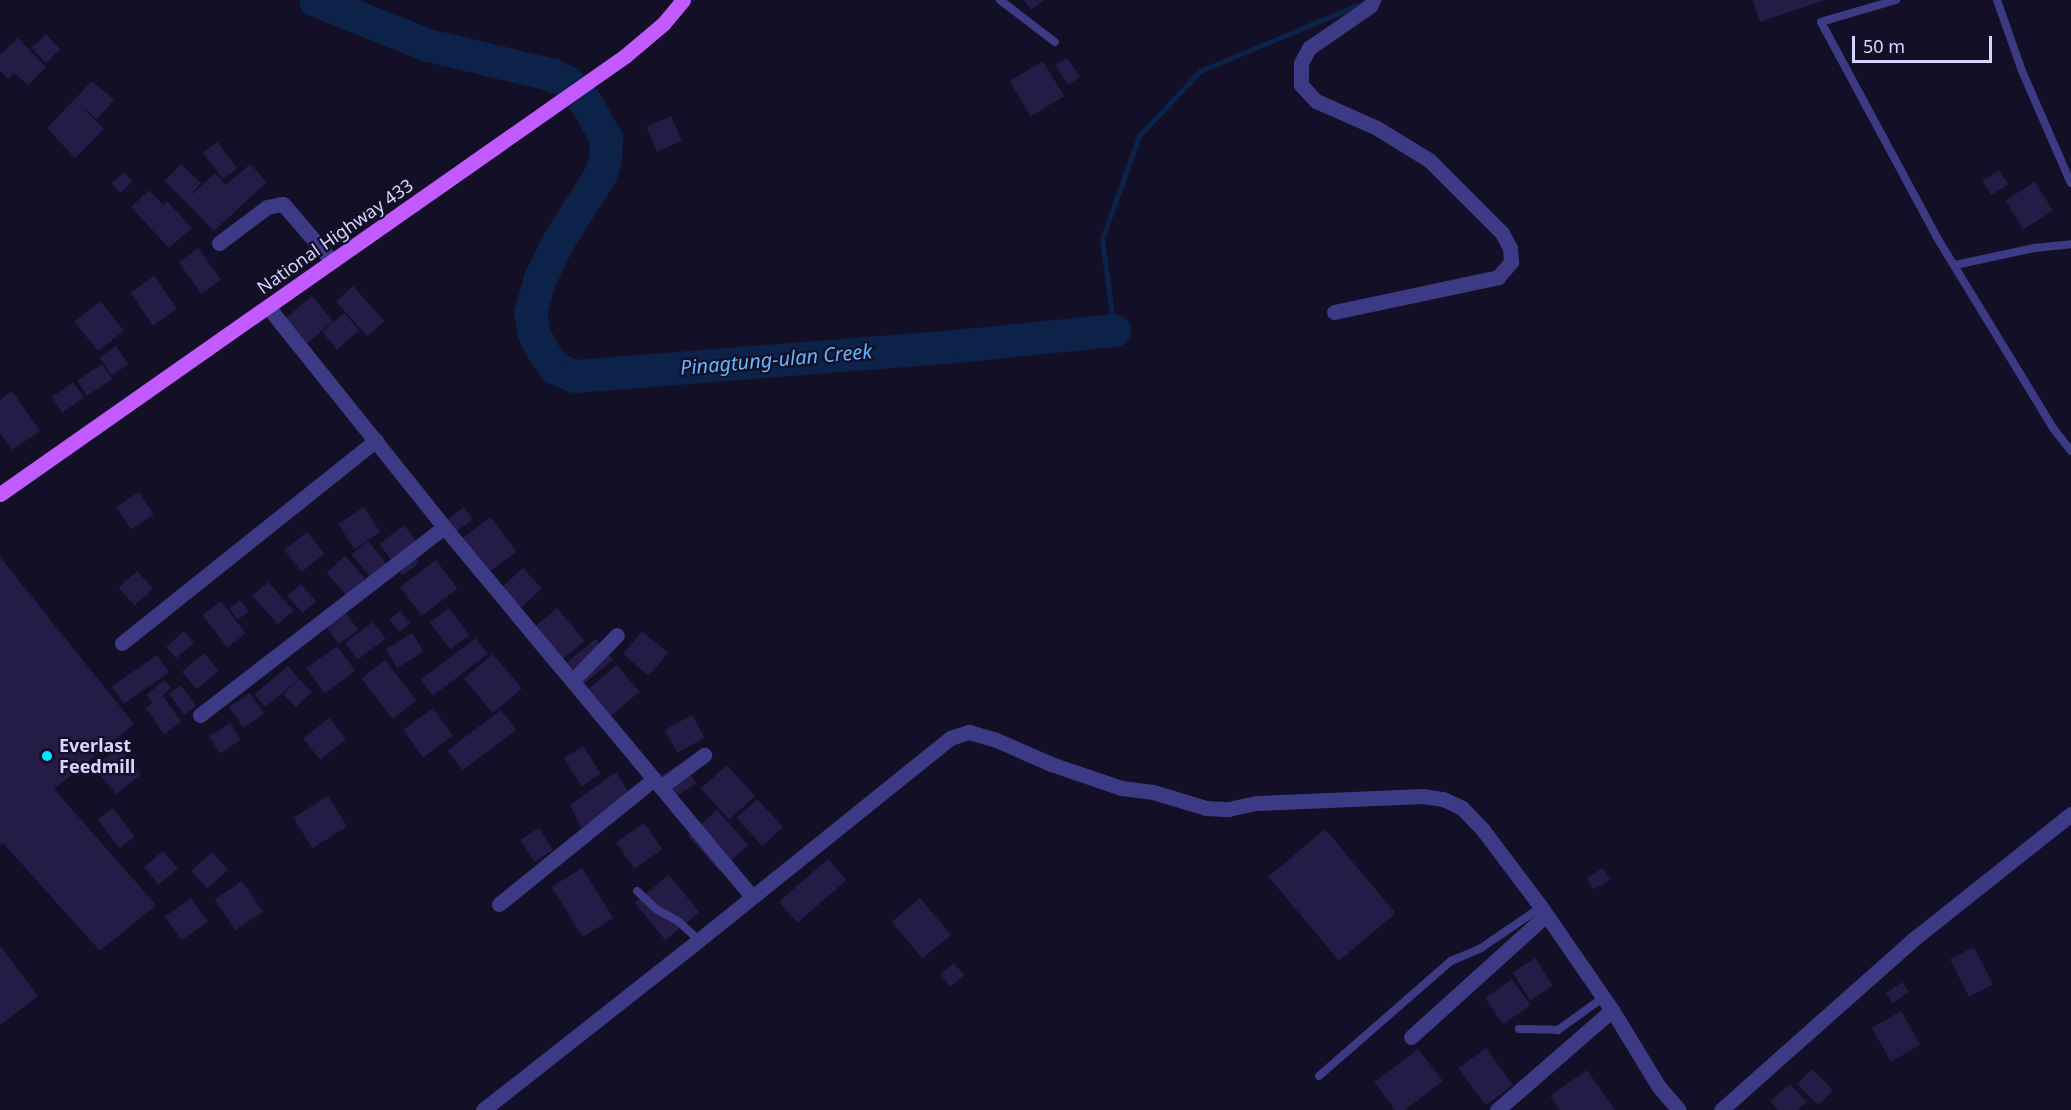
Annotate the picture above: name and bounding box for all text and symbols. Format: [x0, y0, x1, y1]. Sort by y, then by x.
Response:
scale bar [1855, 24, 1994, 62]
text: 50 m [1863, 34, 1905, 58]
street label: National Highway 433 [253, 174, 417, 298]
water label: Pinagtung-ulan Creek [679, 339, 873, 379]
place label: Everlast Feedmill [59, 735, 135, 777]
marker: Everlast Feedmill [40, 749, 54, 763]

